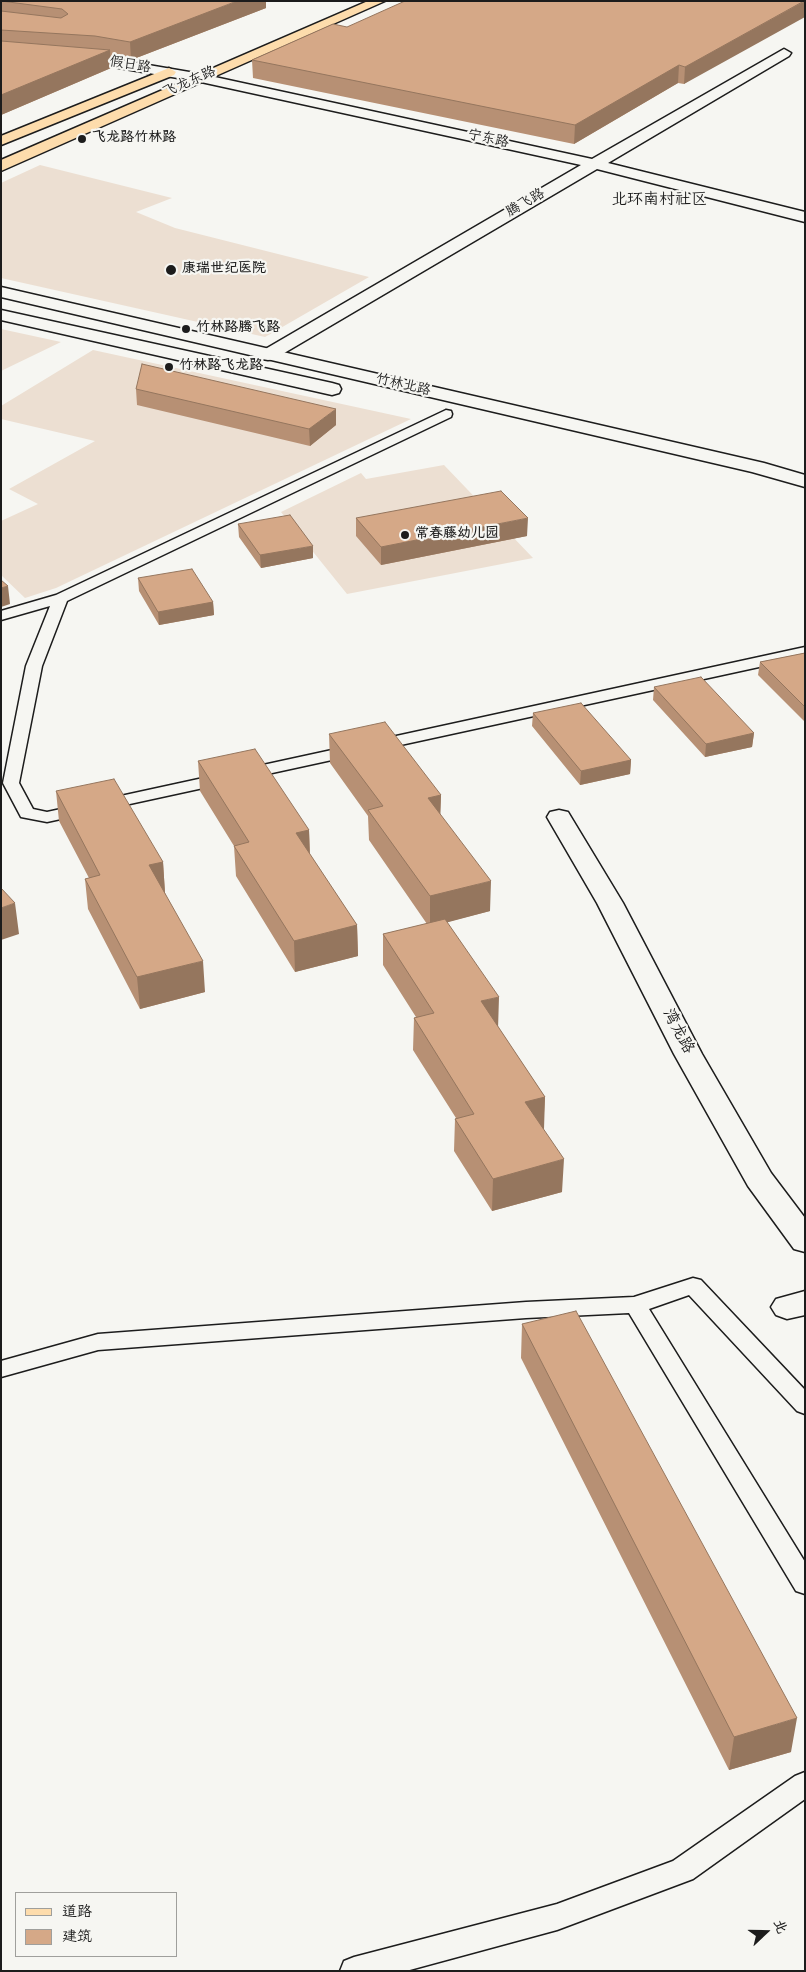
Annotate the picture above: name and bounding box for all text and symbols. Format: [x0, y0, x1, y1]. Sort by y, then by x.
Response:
street label: 假日路 [108, 54, 152, 78]
street label: 飞龙东路 [161, 64, 219, 102]
street label: 宁东路 [466, 127, 510, 153]
place label: 飞龙路竹林路 [92, 131, 176, 147]
marker: 飞龙路竹林路 [76, 133, 88, 145]
street label: 腾飞路 [504, 186, 548, 222]
district label: 北环南村社区 [611, 191, 707, 211]
place label: 康瑞世纪医院 [182, 262, 266, 278]
marker: 康瑞世纪医院 [164, 263, 178, 277]
place label: 竹林路腾飞路 [196, 321, 280, 337]
marker: 竹林路腾飞路 [180, 323, 192, 335]
place label: 竹林路飞龙路 [179, 359, 263, 375]
marker: 竹林路飞龙路 [163, 361, 175, 373]
street label: 竹林北路 [374, 372, 432, 400]
place label: 常春藤幼儿园 [415, 527, 499, 543]
marker: 常春藤幼儿园 [399, 529, 411, 541]
street label: 湾龙路 [657, 1006, 697, 1058]
legend [15, 1892, 178, 1957]
text: 道路 [62, 1900, 92, 1924]
north arrow [741, 1907, 791, 1957]
text: 北 [767, 1916, 793, 1937]
text: 建筑 [62, 1925, 92, 1949]

